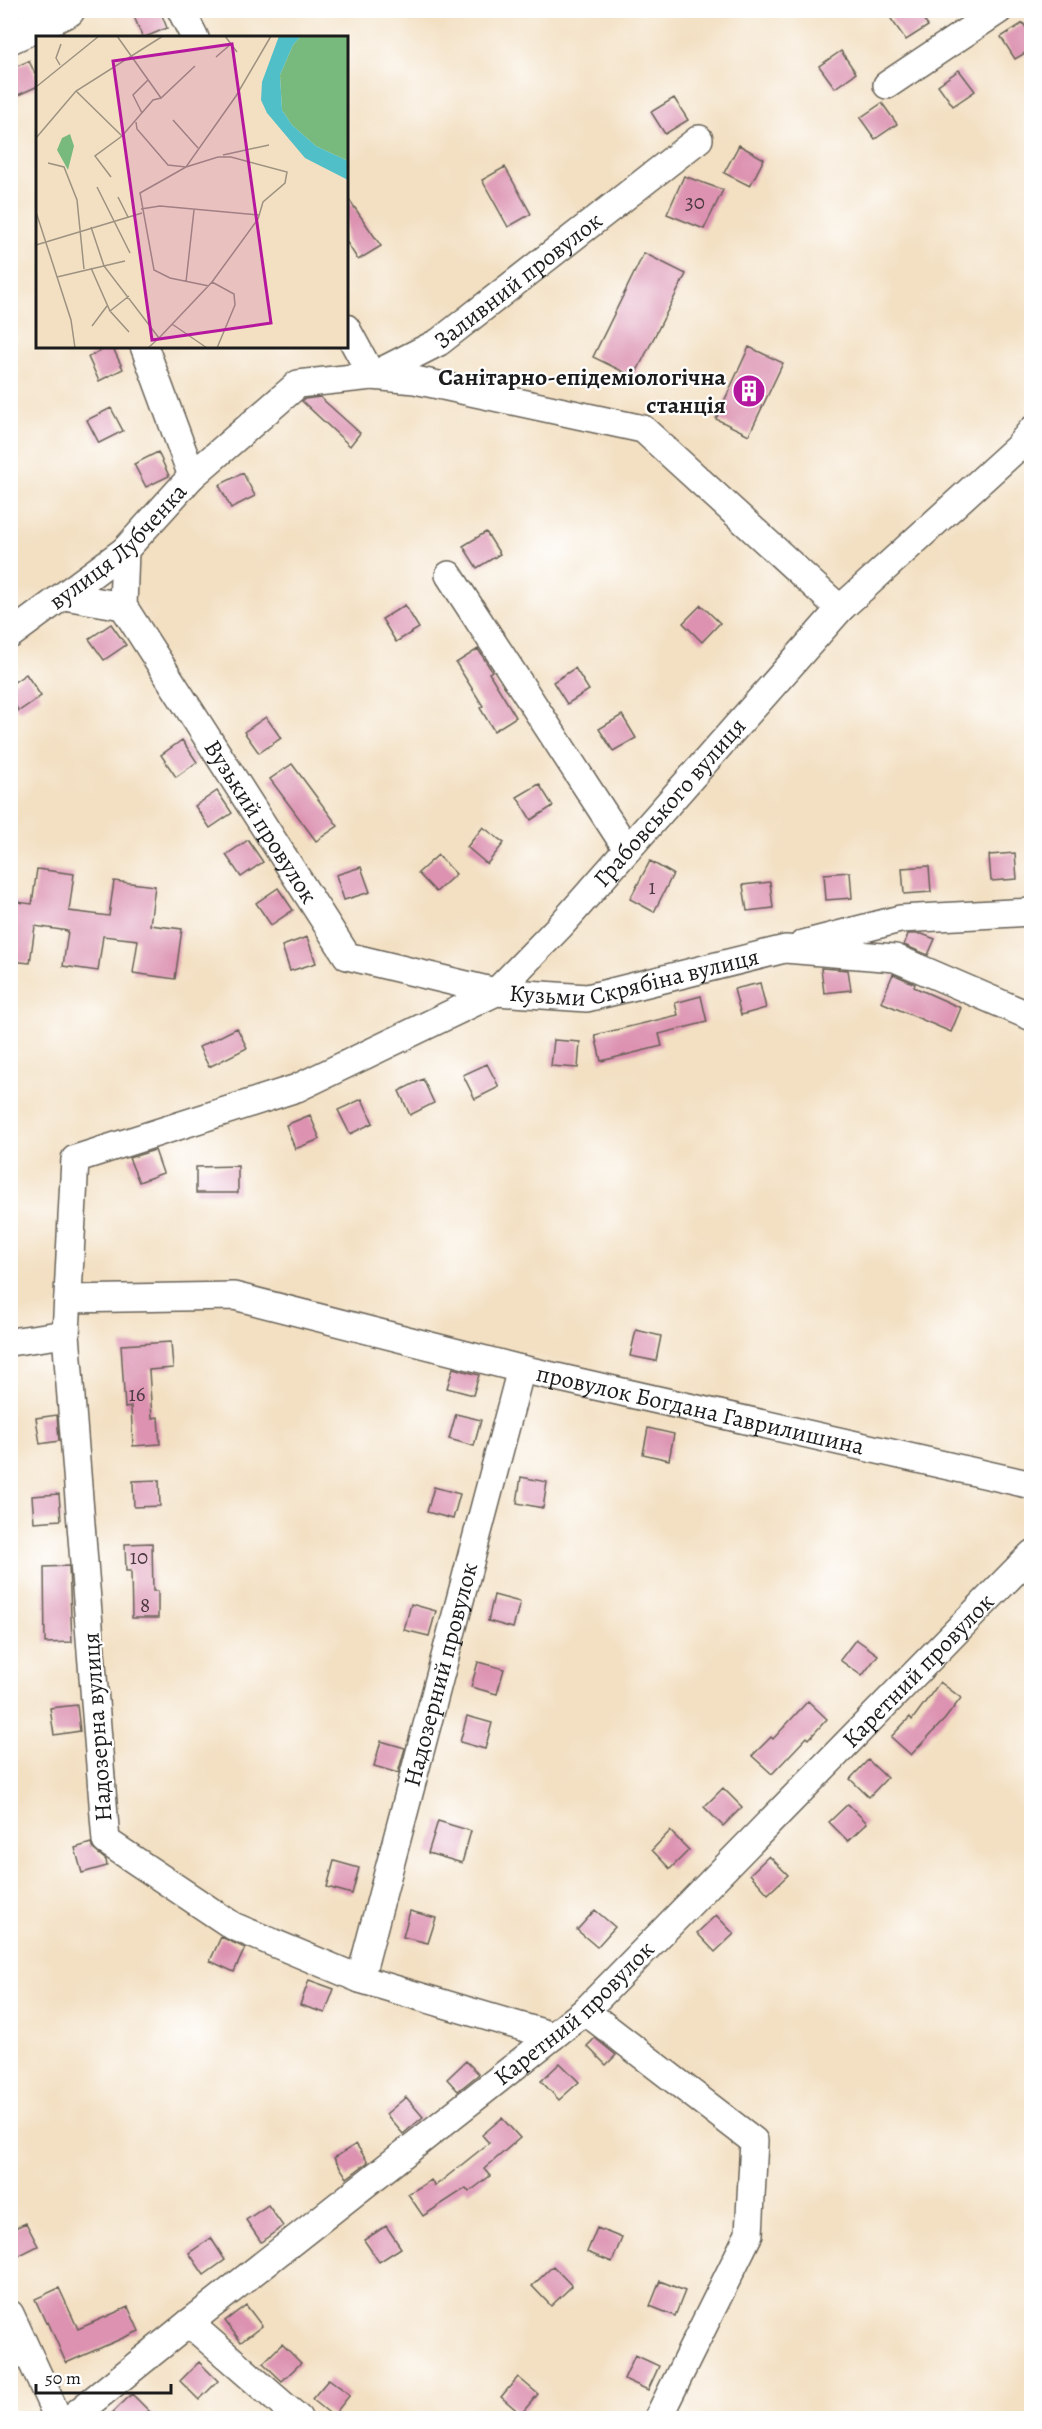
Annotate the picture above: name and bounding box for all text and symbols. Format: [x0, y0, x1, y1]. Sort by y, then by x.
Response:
inset map [36, 36, 348, 348]
house number: 30 [685, 188, 705, 216]
street label: Заливний провулок [427, 204, 609, 356]
place label: Санітарно-епідеміологічна станція [438, 361, 727, 421]
building icon: Санітарно-епідеміологічна станція [731, 373, 767, 409]
street label: вулиця Лубченка [42, 476, 194, 617]
street label: Грабовського вулиця [586, 711, 753, 894]
street label: Вузький провулок [197, 734, 325, 910]
house number: 1 [648, 873, 656, 901]
street label: Кузьми Скрябіна вулиця [508, 940, 762, 1014]
street label: провулок Богдана Гаврилишина [533, 1357, 867, 1462]
house number: 16 [129, 1380, 146, 1408]
house number: 10 [130, 1543, 148, 1571]
street label: Надозерний провулок [395, 1559, 485, 1790]
street label: Каретний провулок [835, 1586, 1001, 1755]
house number: 8 [140, 1591, 150, 1619]
street label: Надозерна вулиця [74, 1631, 120, 1823]
street label: Каретний провулок [487, 1934, 661, 2093]
scale bar [36, 2357, 171, 2395]
text: 50 m [45, 2366, 81, 2390]

